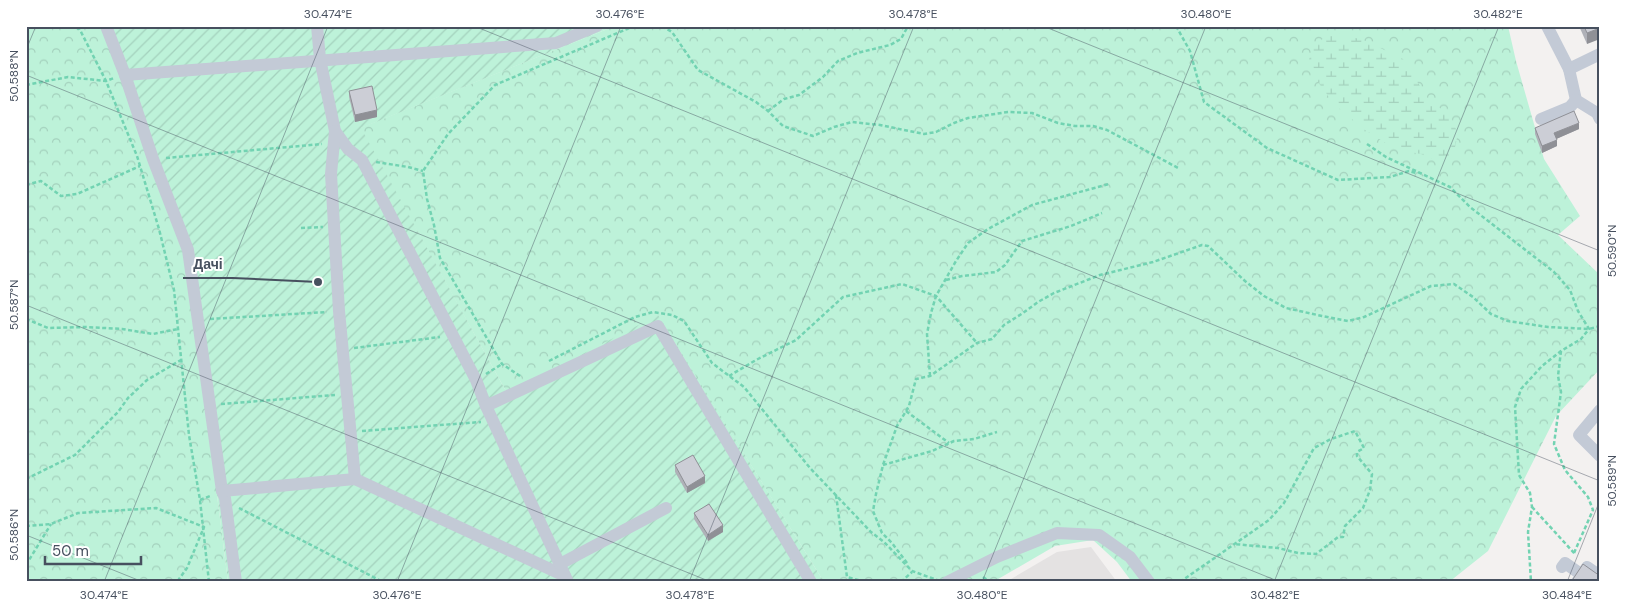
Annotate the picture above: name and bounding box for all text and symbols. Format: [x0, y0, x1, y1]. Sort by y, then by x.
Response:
text: 30.474°E [304, 6, 352, 22]
text: 30.476°E [595, 6, 645, 22]
text: 30.478°E [889, 6, 938, 22]
text: 30.480°E [1181, 6, 1232, 22]
text: 30.482°E [1473, 6, 1523, 22]
text: 50.588°N [6, 50, 22, 102]
text: 50.590°N [1604, 225, 1620, 277]
callout: Дачі [183, 249, 233, 278]
text: Дачі [193, 255, 223, 273]
text: 50.587°N [6, 280, 22, 330]
text: 50.589°N [1604, 455, 1620, 507]
text: 50.586°N [6, 509, 22, 561]
scale bar [45, 533, 141, 565]
text: 50 m [52, 541, 89, 561]
text: 30.474°E [80, 587, 128, 603]
text: 30.476°E [372, 587, 422, 603]
text: 30.478°E [666, 587, 715, 603]
text: 30.480°E [957, 587, 1008, 603]
text: 30.482°E [1250, 587, 1300, 603]
text: 30.484°E [1542, 587, 1592, 603]

